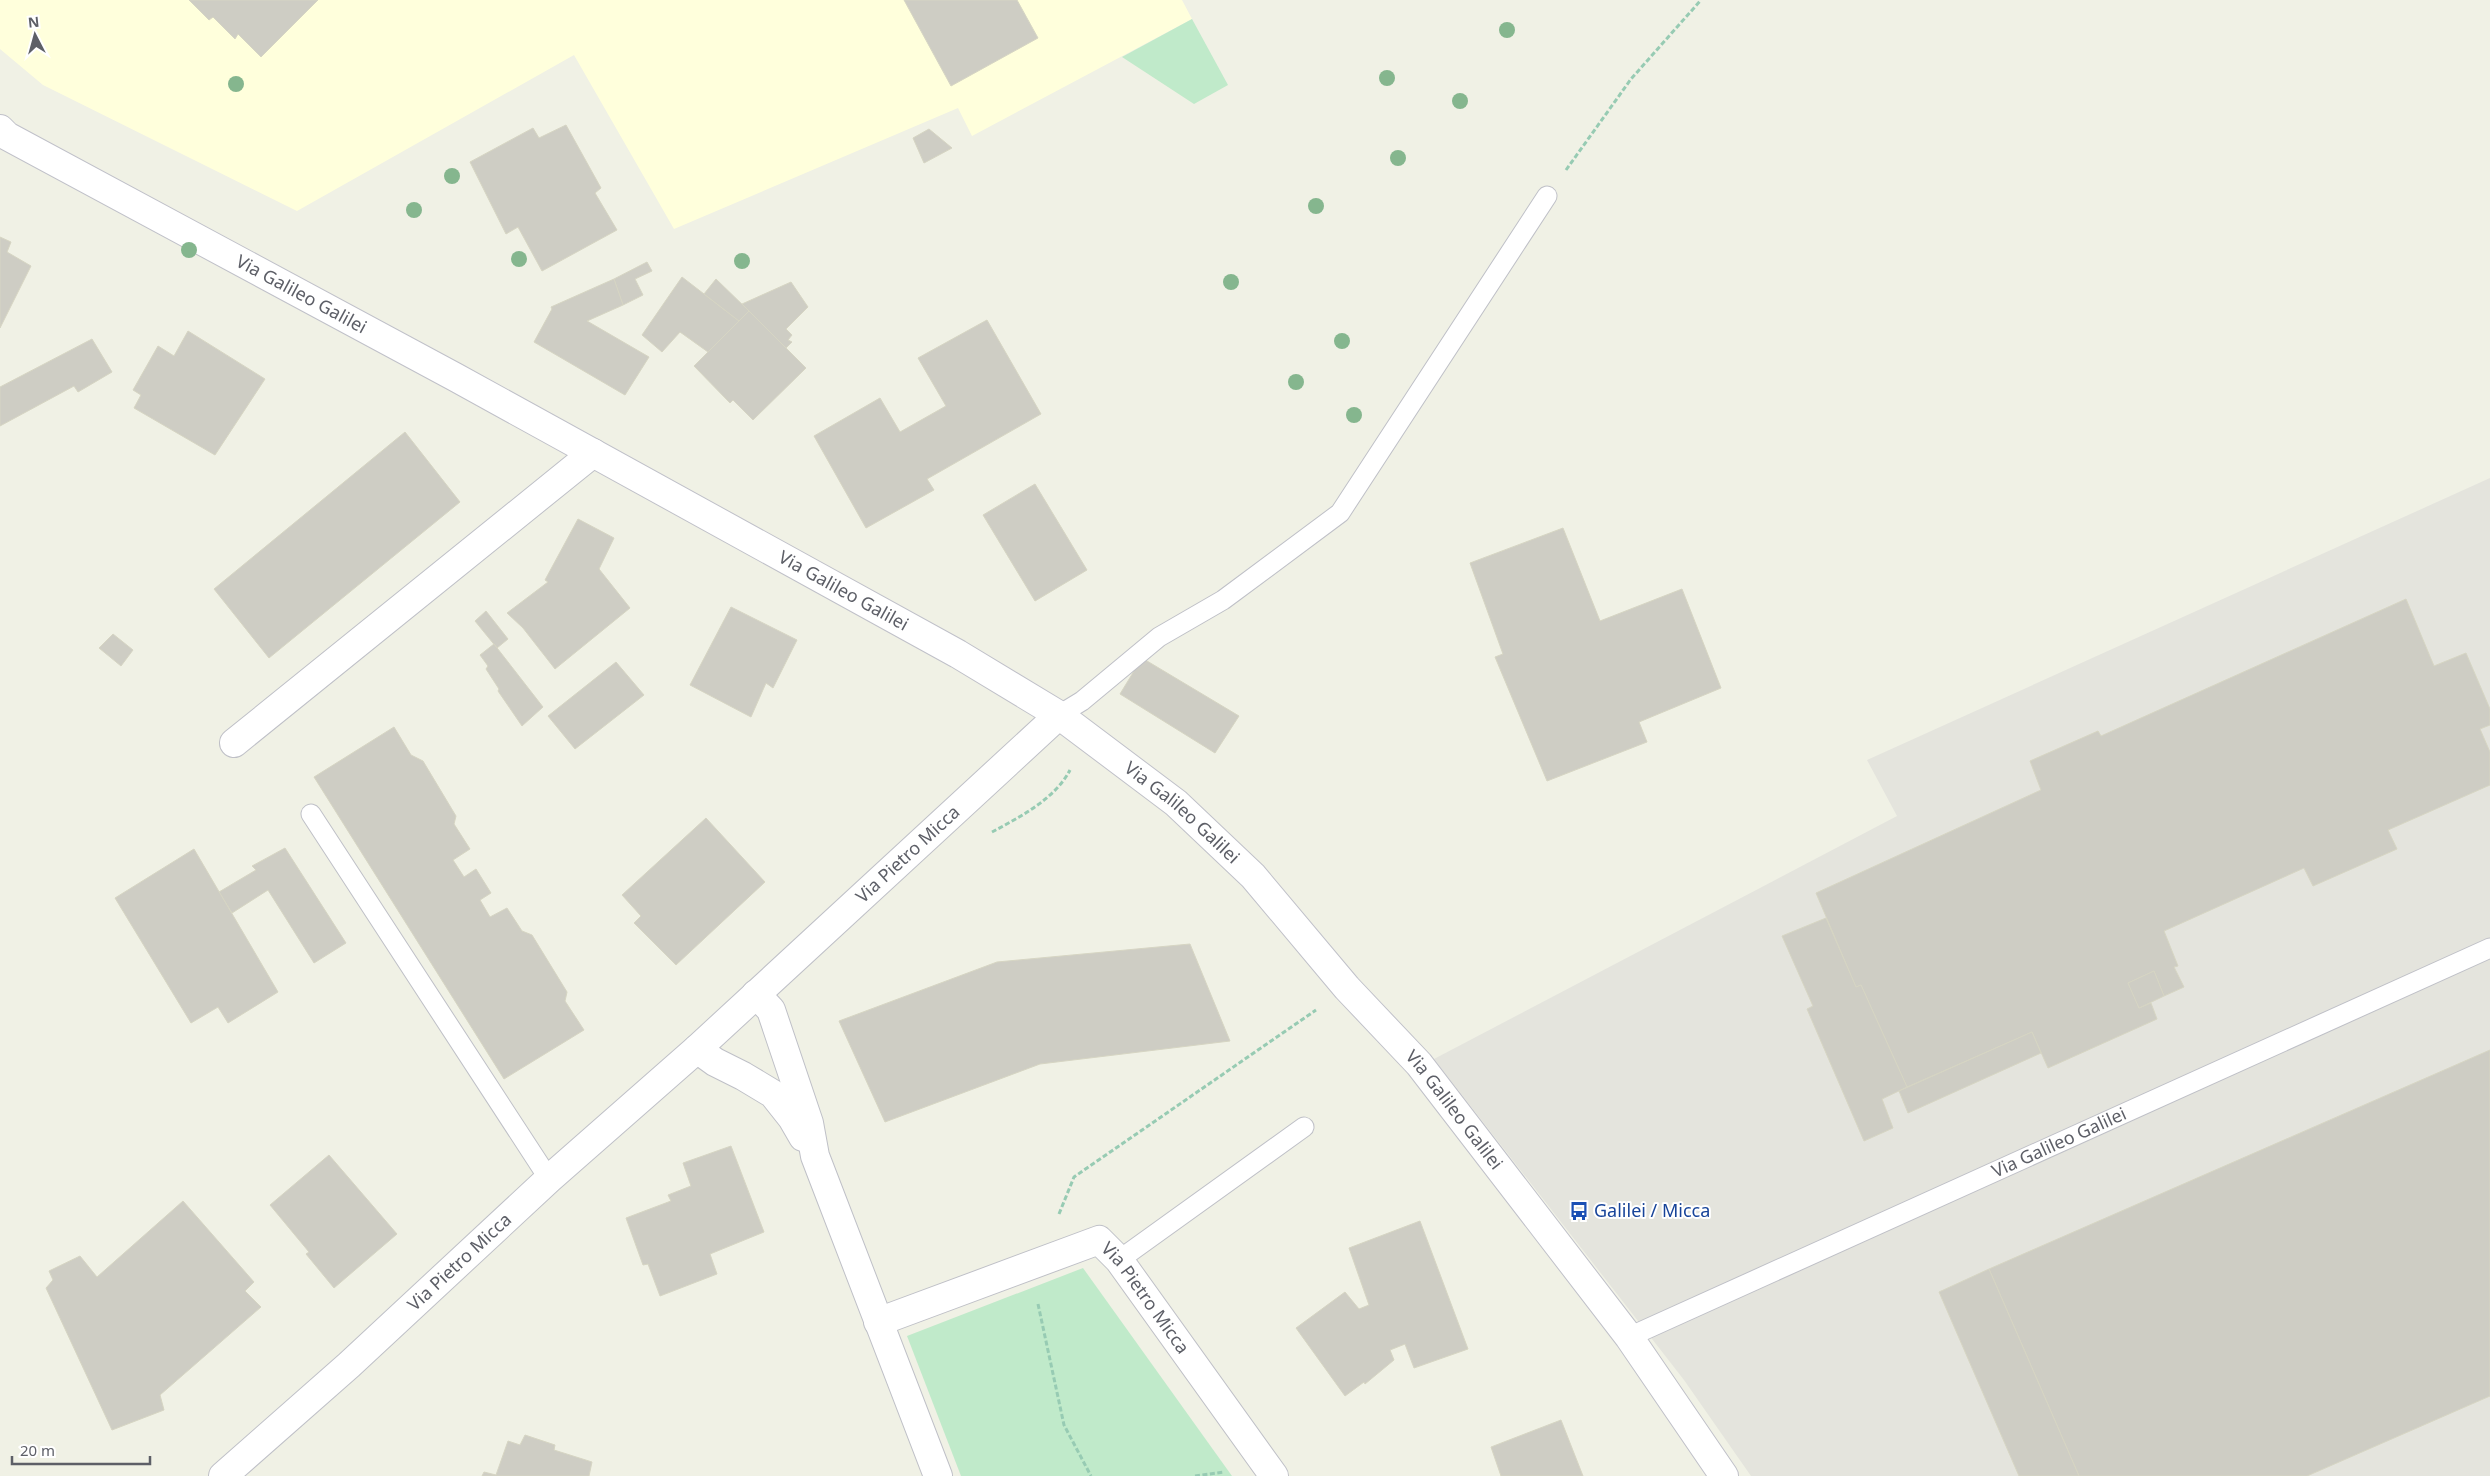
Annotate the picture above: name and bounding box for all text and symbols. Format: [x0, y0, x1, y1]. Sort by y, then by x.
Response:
north arrow [10, 10, 60, 60]
text: N [27, 12, 40, 32]
street label: Via Galileo Galilei [232, 248, 371, 338]
street label: Via Galileo Galilei [774, 544, 913, 636]
street label: Via Galileo Galilei [1120, 755, 1245, 868]
street label: Via Pietro Micca [850, 800, 964, 908]
street label: Via Galileo Galilei [1401, 1044, 1509, 1174]
street label: Via Galileo Galilei [1988, 1101, 2130, 1183]
place label: Galilei / Micca [1594, 1198, 1710, 1222]
bus stop icon: Galilei / Micca [1568, 1200, 1590, 1222]
street label: Via Pietro Micca [402, 1207, 516, 1316]
street label: Via Pietro Micca [1097, 1236, 1195, 1358]
scale bar [12, 1434, 150, 1466]
text: 20 m [20, 1440, 55, 1460]

